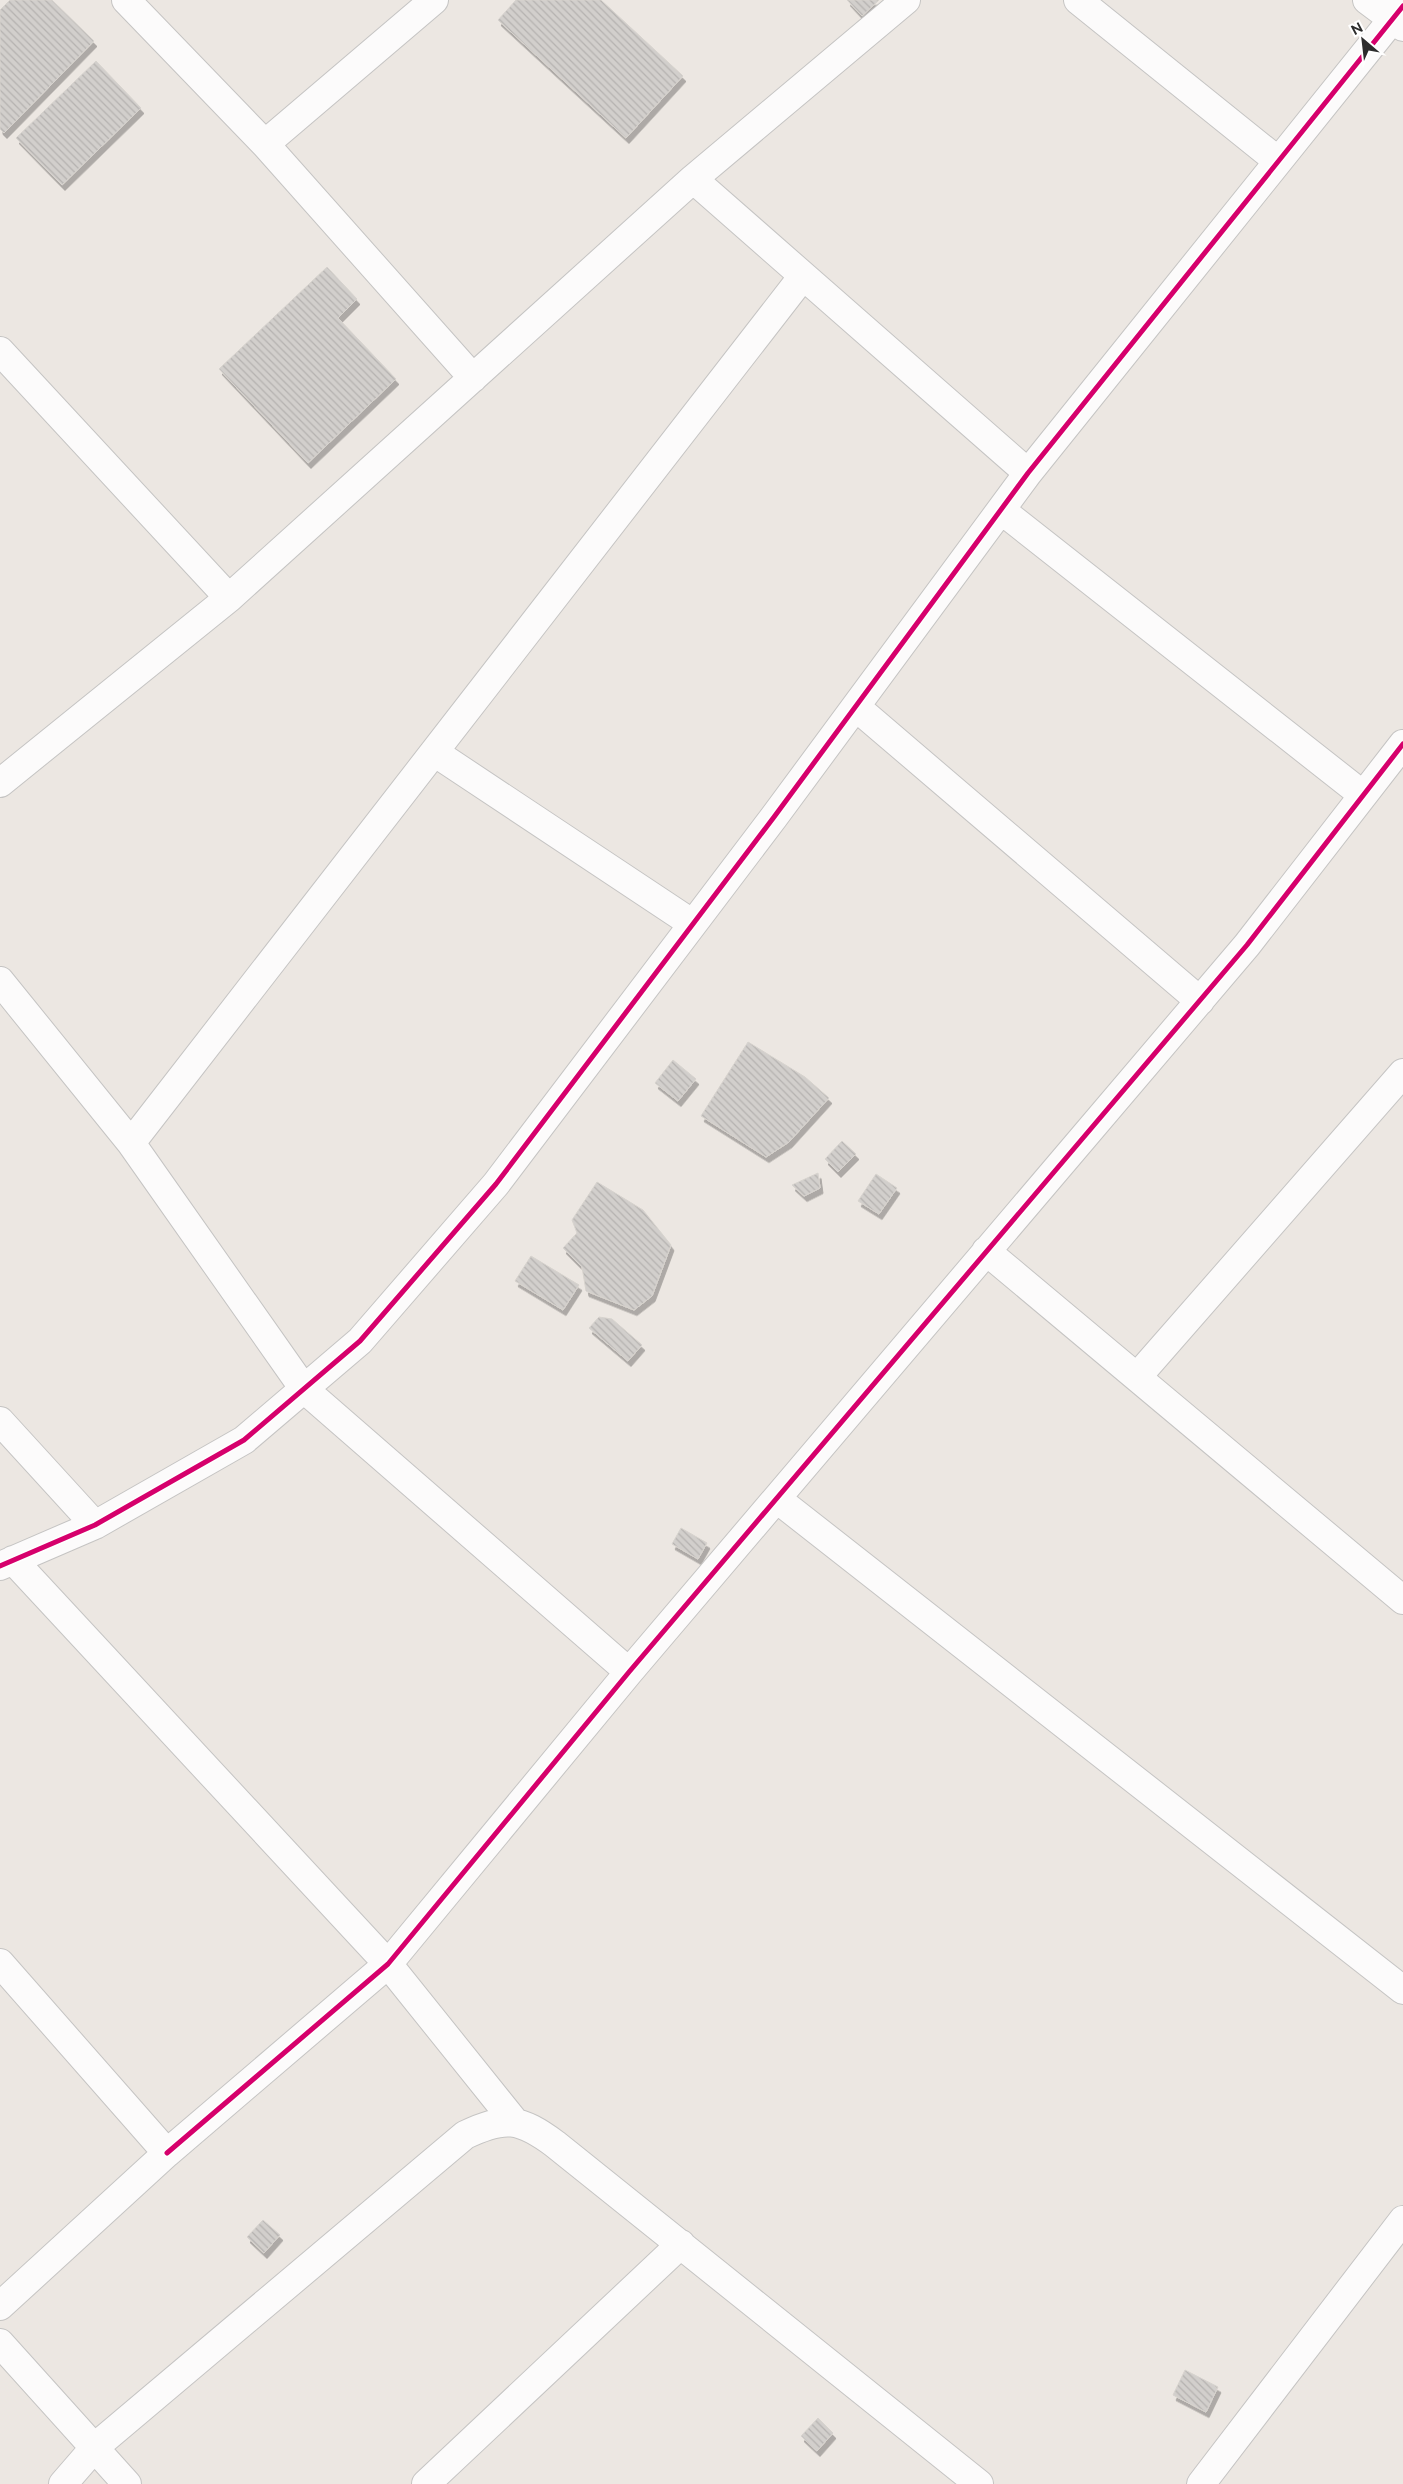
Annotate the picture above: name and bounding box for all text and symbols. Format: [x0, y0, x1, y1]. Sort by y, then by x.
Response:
north arrow [1338, 15, 1388, 65]
text: N [1348, 19, 1365, 38]

